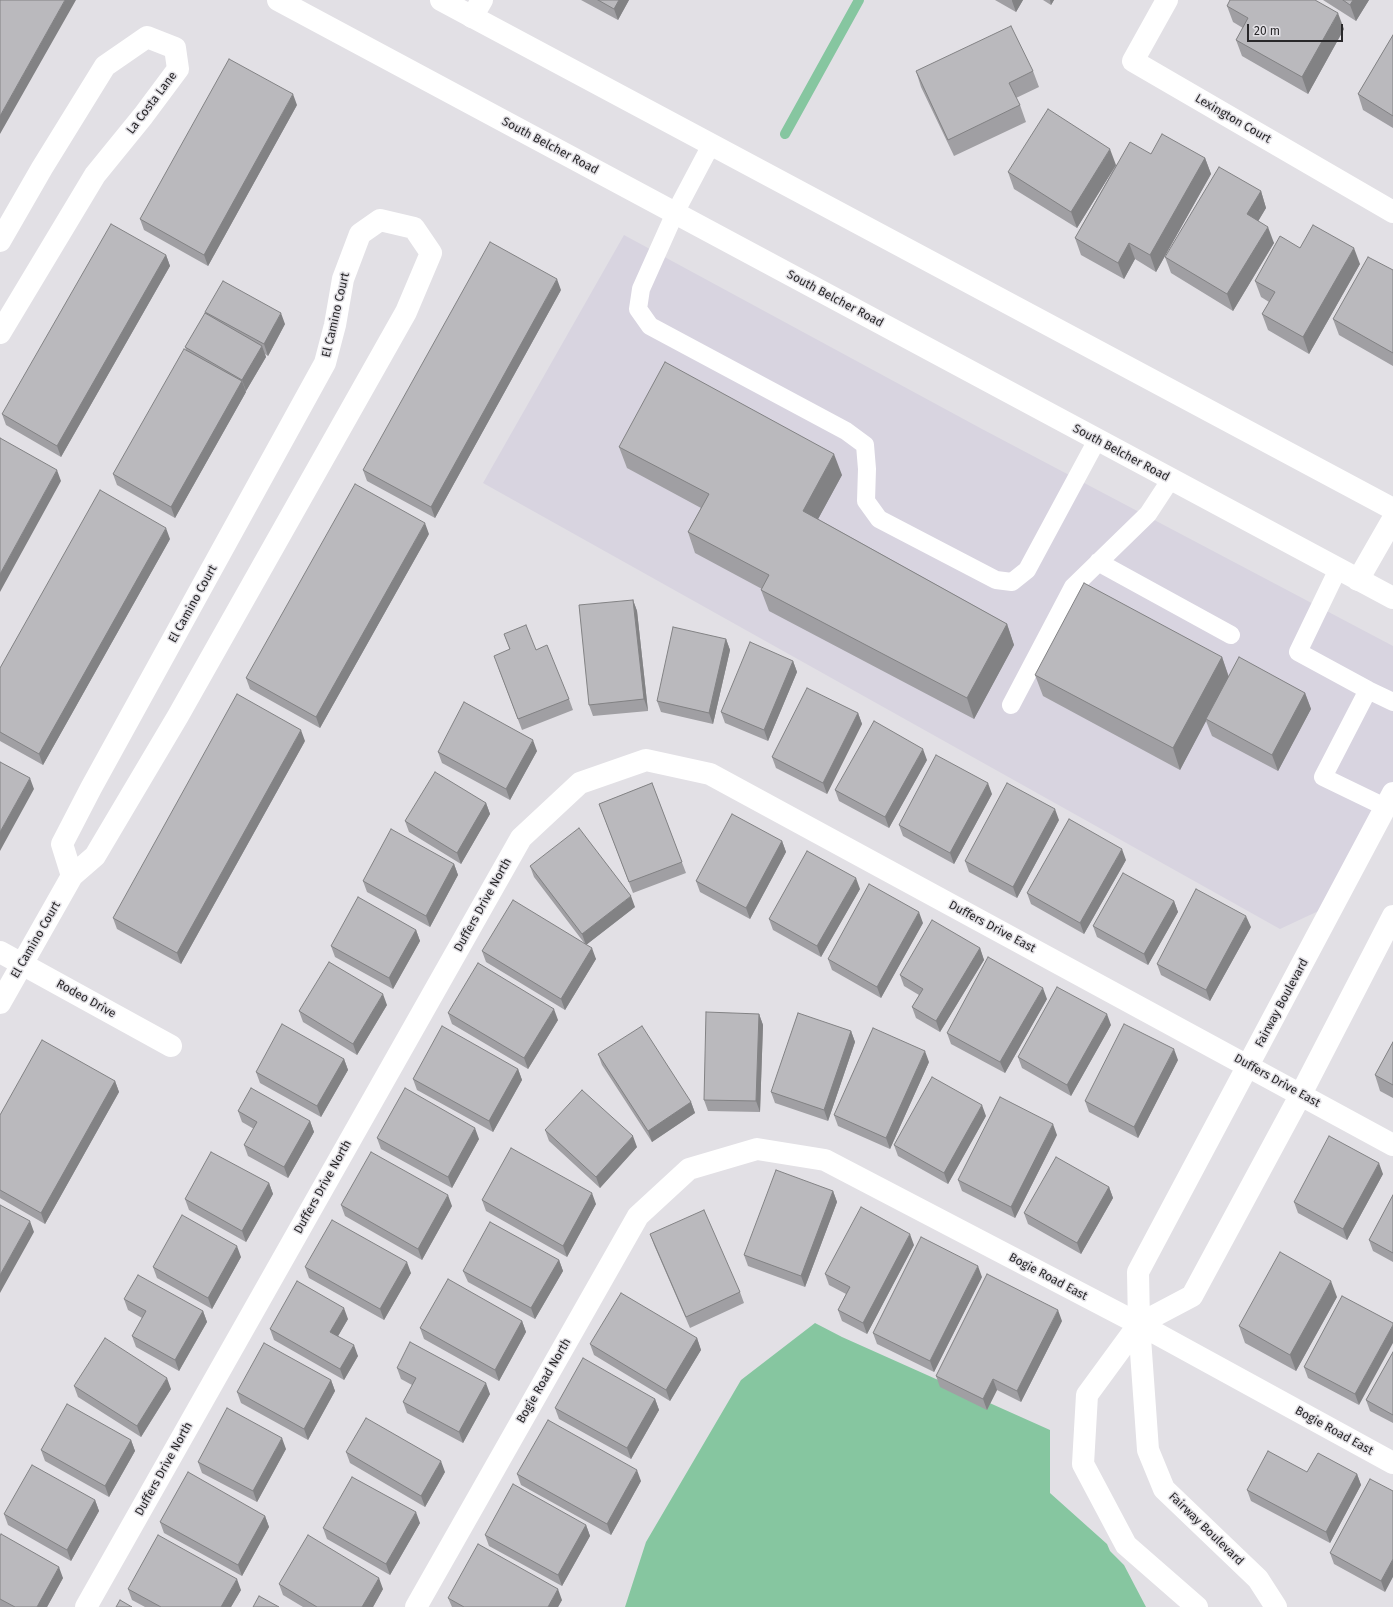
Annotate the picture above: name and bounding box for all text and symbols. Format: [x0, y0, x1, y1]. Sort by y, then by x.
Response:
scale bar [1249, 16, 1345, 42]
text: 20 m [1254, 24, 1280, 38]
street label: La Costa Lane [124, 69, 180, 137]
street label: Lexington Court [1192, 91, 1274, 147]
street label: South Belcher Road [499, 114, 601, 178]
street label: South Belcher Road [784, 267, 886, 331]
street label: El Camino Court [319, 271, 353, 359]
street label: South Belcher Road [1070, 421, 1172, 485]
street label: El Camino Court [166, 563, 220, 645]
street label: Duffers Drive North [451, 856, 515, 954]
street label: Duffers Drive East [946, 898, 1038, 956]
street label: El Camino Court [8, 899, 64, 981]
street label: Fairway Boulevard [1253, 956, 1311, 1050]
street label: Rodeo Drive [54, 977, 118, 1021]
street label: Duffers Drive East [1231, 1051, 1323, 1111]
street label: Duffers Drive North [291, 1138, 355, 1236]
street label: Bogie Road East [1006, 1250, 1090, 1304]
street label: Bogie Road North [514, 1336, 574, 1426]
street label: Bogie Road East [1292, 1404, 1376, 1458]
street label: Duffers Drive North [132, 1420, 196, 1518]
street label: Fairway Boulevard [1166, 1490, 1246, 1568]

